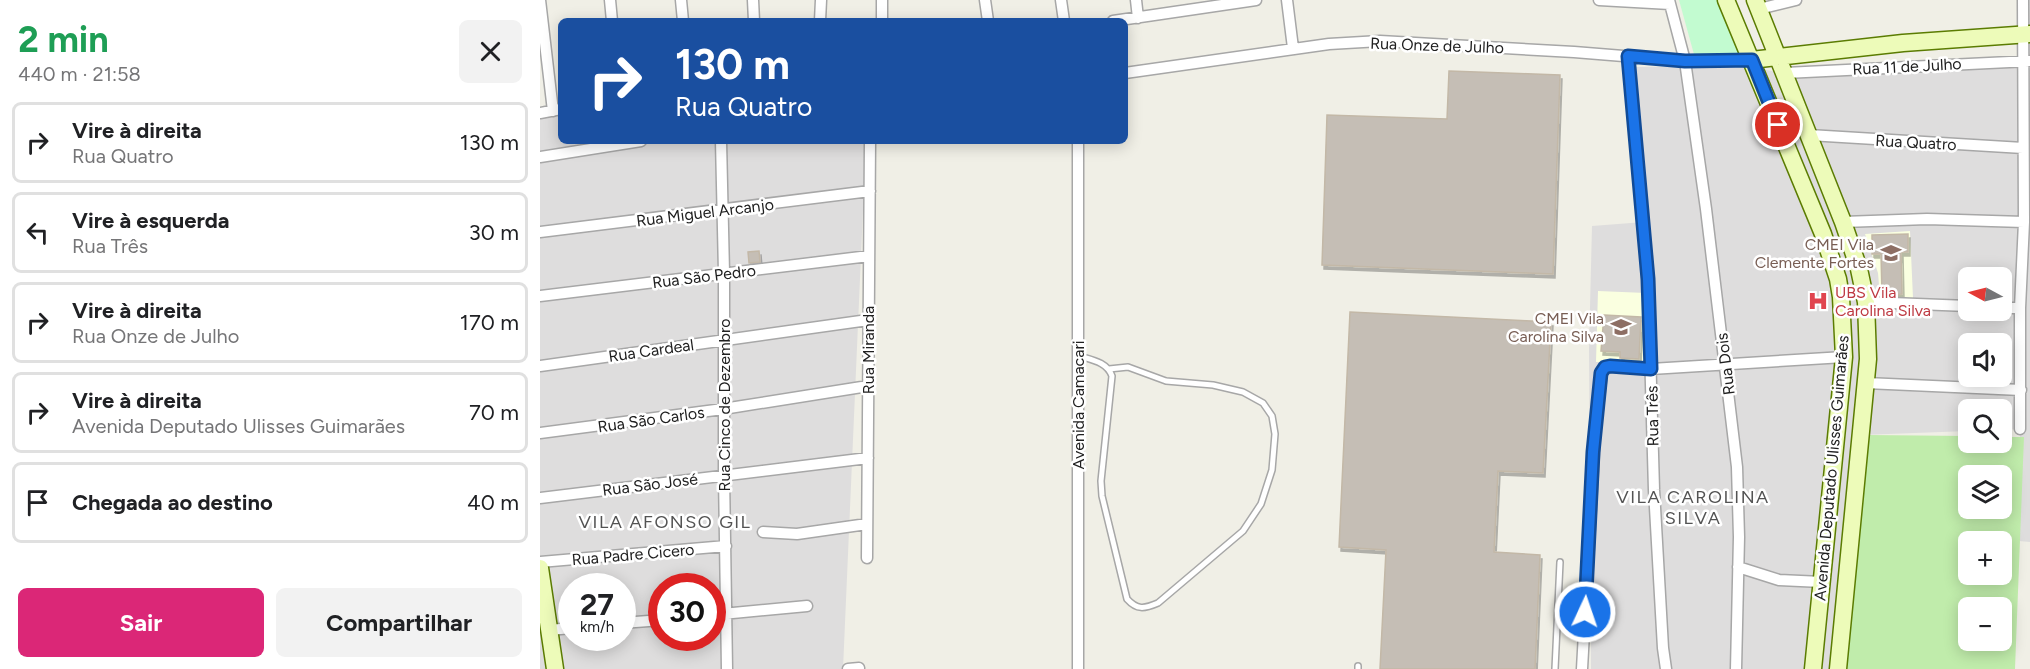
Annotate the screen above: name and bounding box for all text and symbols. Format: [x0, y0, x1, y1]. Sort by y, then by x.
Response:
text: 2 min [18, 18, 109, 61]
button: close [459, 20, 522, 83]
street label: Rua Onze de Julho [1370, 34, 1504, 57]
text: 130 m [675, 39, 790, 90]
icon: right [576, 42, 654, 120]
street label: Rua 11 de Julho [1852, 54, 1962, 79]
text: 440 m · 21:58 [18, 62, 141, 86]
text: Rua Quatro [675, 90, 812, 123]
pin [1752, 99, 1803, 150]
icon: arrive [1761, 108, 1794, 141]
text: Vire à direita [72, 117, 202, 144]
icon: right [21, 126, 54, 159]
text: 130 m [460, 129, 519, 156]
street label: Rua Quatro [1875, 131, 1957, 154]
text: Rua Quatro [72, 144, 174, 168]
street label: Rua Miguel Arcanjo [635, 195, 775, 230]
text: Vire à esquerda [72, 207, 230, 234]
icon: left [21, 216, 54, 249]
text: 30 m [469, 219, 519, 246]
text: Rua Três [72, 234, 148, 258]
place label: CMEI Vila Clemente Fortes [1755, 235, 1874, 272]
school or university icon: CMEI Vila Clemente Fortes [1879, 241, 1903, 265]
street label: Rua São Pedro [651, 261, 757, 292]
north arrow [1958, 267, 2012, 321]
map controls [1958, 267, 2012, 651]
place label: UBS Vila Carolina Silva [1835, 283, 1931, 320]
hospital icon: UBS Vila Carolina Silva [1806, 289, 1830, 313]
text: Vire à direita [72, 297, 202, 324]
icon: right [21, 306, 54, 339]
street label: Rua Miranda [859, 306, 878, 394]
text: 170 m [460, 309, 519, 336]
place label: CMEI Vila Carolina Silva [1508, 309, 1604, 346]
school or university icon: CMEI Vila Carolina Silva [1609, 315, 1633, 339]
street label: Rua Cinco de Dezembro [715, 318, 734, 492]
text: Rua Onze de Julho [72, 324, 239, 348]
street label: Rua Dois [1712, 332, 1739, 396]
button: sound [1958, 333, 2012, 387]
street label: Avenida Deputado Ulisses Guimarães [1810, 334, 1853, 602]
street label: Rua Cardeal [607, 335, 695, 366]
street label: Avenida Camacari [1069, 340, 1088, 470]
street label: Rua Três [1642, 385, 1663, 447]
text: Vire à direita [72, 387, 202, 414]
icon: right [21, 396, 54, 429]
text: 70 m [469, 399, 519, 426]
button: search [1958, 399, 2012, 453]
street label: Rua São Carlos [596, 403, 706, 436]
text: Avenida Deputado Ulisses Guimarães [72, 414, 405, 438]
button: layers [1958, 465, 2012, 519]
street label: Rua São José [601, 469, 699, 500]
icon: arrive [21, 486, 54, 519]
district label: VILA CAROLINA SILVA [1616, 486, 1770, 529]
text: Chegada ao destino [72, 489, 273, 516]
text: 40 m [467, 489, 519, 516]
district label: VILA AFONSO GIL [579, 511, 751, 533]
button: + [1958, 531, 2012, 585]
street label: Rua Padre Cicero [571, 540, 695, 569]
speed limit sign: 30 [648, 573, 726, 651]
position arrow [1553, 580, 1617, 644]
text: 27 [580, 586, 614, 623]
button: Sair [18, 588, 264, 657]
button: Compartilhar [276, 588, 522, 657]
button: − [1958, 597, 2012, 651]
text: km/h [580, 618, 614, 636]

